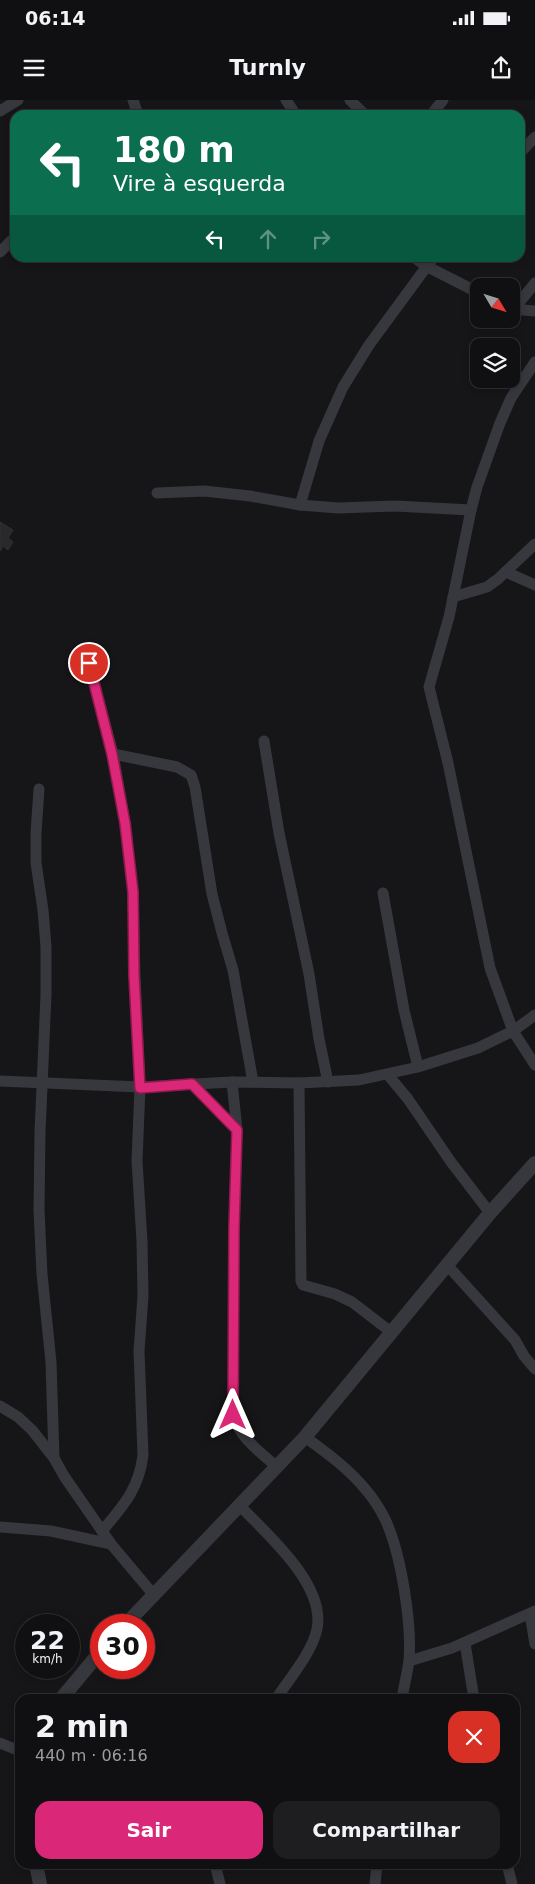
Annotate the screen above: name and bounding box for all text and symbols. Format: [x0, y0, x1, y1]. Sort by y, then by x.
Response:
text: 06:14 [25, 7, 85, 29]
icon: menu [20, 54, 48, 82]
icon: share [487, 54, 515, 82]
text: Turnly [229, 55, 306, 80]
icon: left [30, 130, 95, 195]
text: 180 m [113, 130, 235, 170]
text: Vire à esquerda [113, 171, 286, 196]
icon: left [201, 225, 229, 253]
icon: ahead [254, 225, 282, 253]
icon: right [307, 225, 335, 253]
north arrow [470, 278, 520, 328]
map controls [470, 278, 520, 388]
button: layers [470, 338, 520, 388]
pin [68, 642, 110, 684]
icon: arrive [75, 649, 103, 677]
position arrow [206, 1388, 258, 1440]
speed limit sign: 30 [90, 1614, 155, 1679]
text: 22 [30, 1626, 65, 1655]
text: km/h [32, 1652, 63, 1666]
text: 2 min [35, 1709, 129, 1744]
button: close [448, 1711, 500, 1763]
text: 440 m · 06:16 [35, 1746, 148, 1765]
button: Sair [35, 1801, 263, 1859]
button: Compartilhar [273, 1801, 500, 1859]

